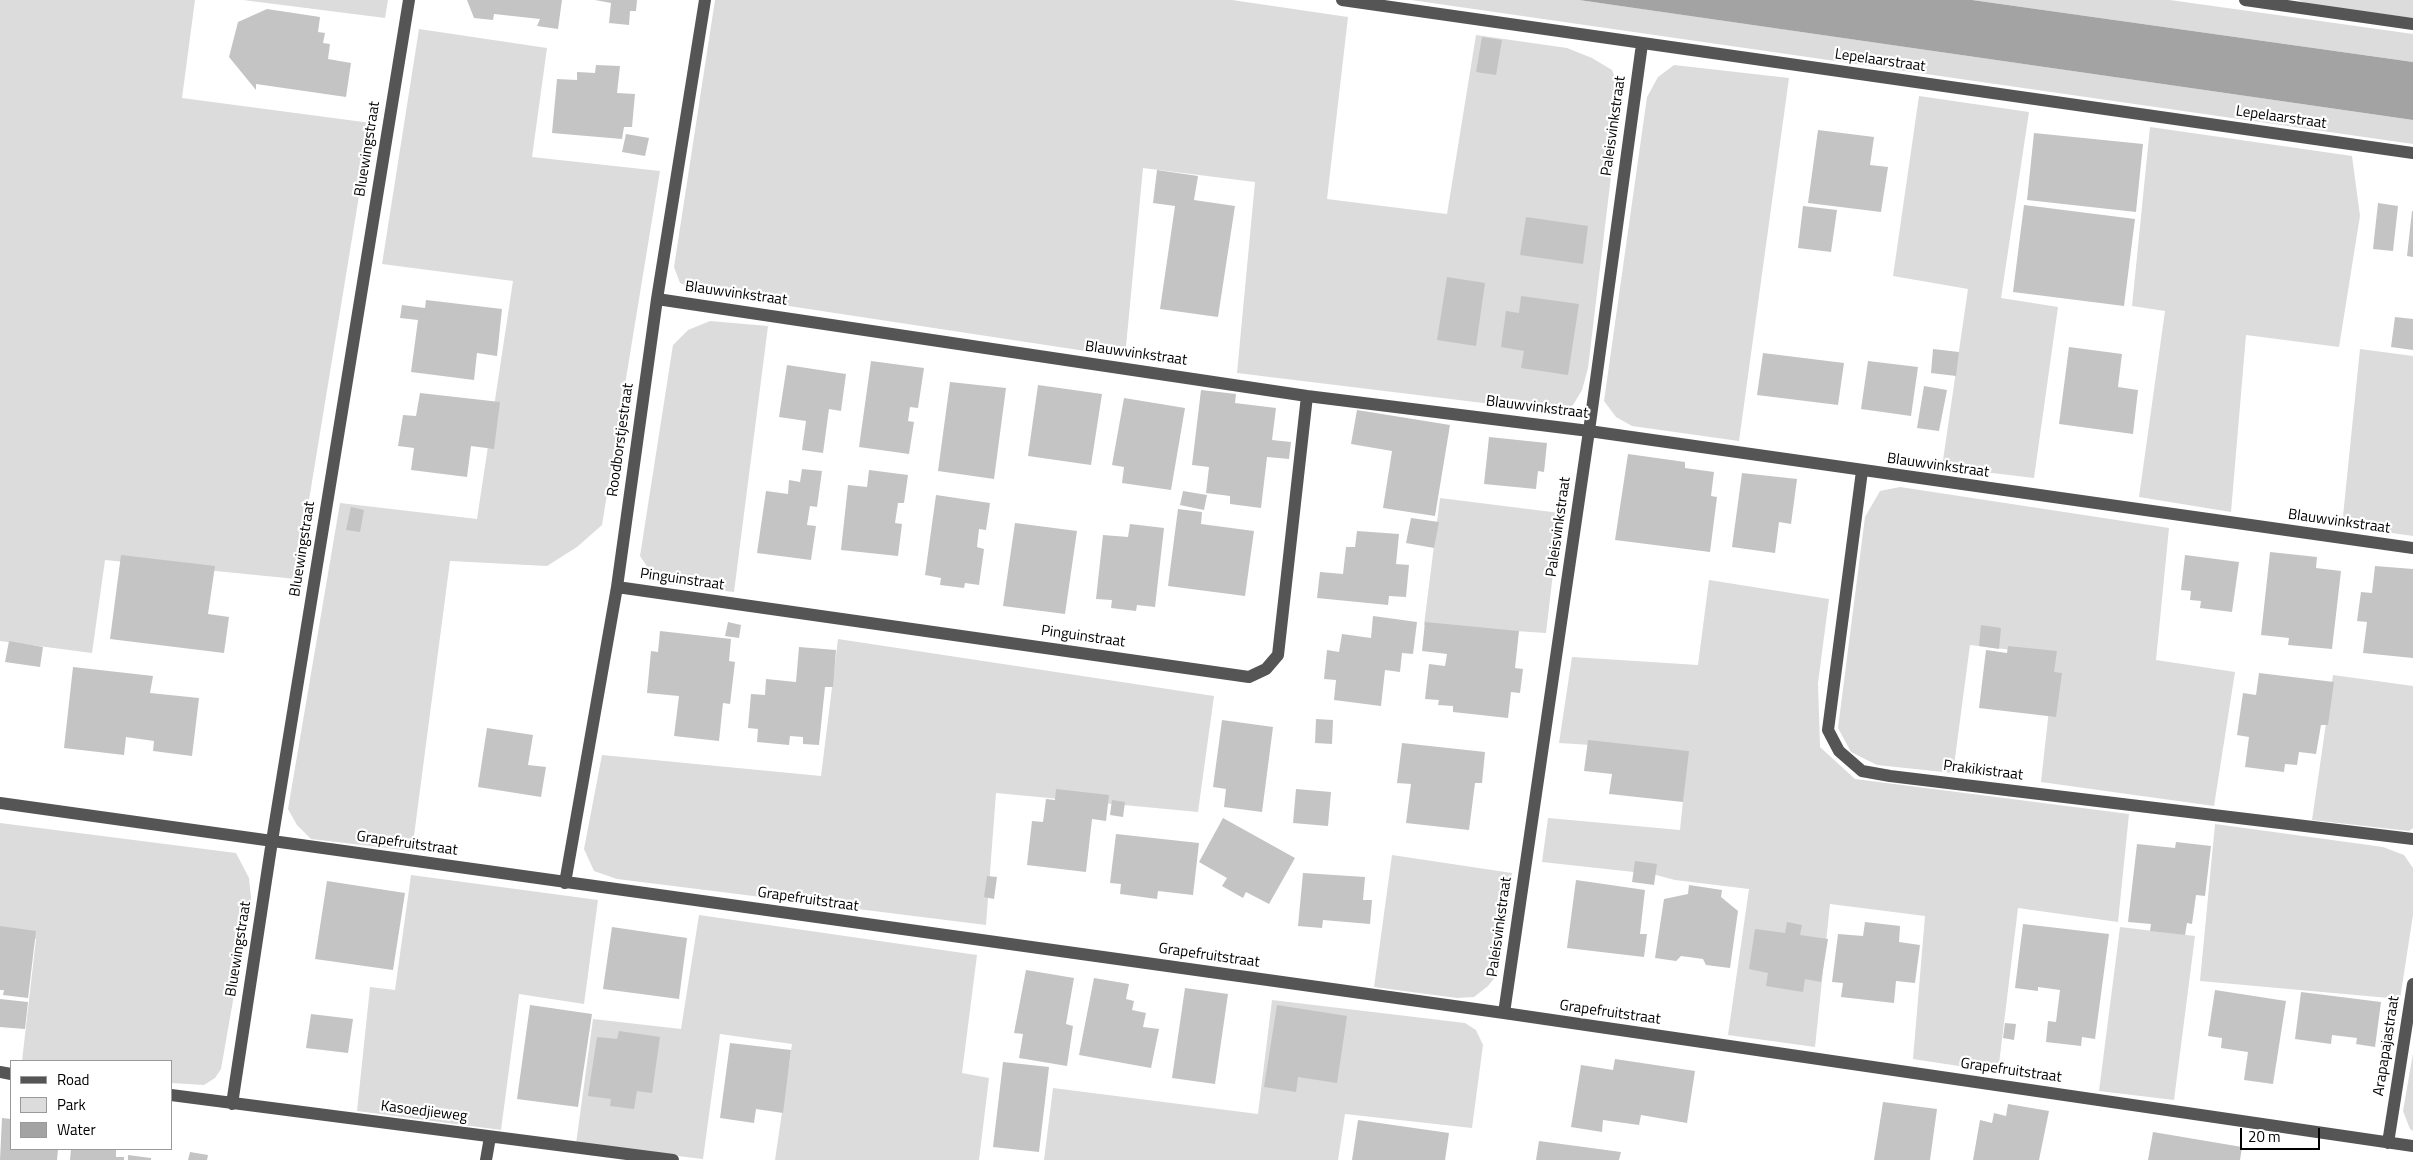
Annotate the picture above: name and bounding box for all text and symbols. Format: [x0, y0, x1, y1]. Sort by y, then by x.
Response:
street label: Lepelaarstraat [1833, 46, 1927, 76]
street label: Paleisvinkstraat [1598, 75, 1630, 177]
street label: Bluewingstraat [352, 100, 384, 198]
street label: Lepelaarstraat [2234, 103, 2328, 133]
street label: Blauwvinkstraat [684, 278, 788, 310]
street label: Blauwvinkstraat [1084, 338, 1188, 370]
street label: Roodborstjestraat [604, 382, 638, 498]
street label: Blauwvinkstraat [1485, 393, 1589, 423]
street label: Blauwvinkstraat [1886, 450, 1990, 482]
street label: Paleisvinkstraat [1543, 476, 1575, 578]
street label: Bluewingstraat [287, 500, 319, 598]
street label: Blauwvinkstraat [2287, 506, 2391, 538]
street label: Pinguinstraat [639, 565, 725, 595]
street label: Pinguinstraat [1040, 622, 1126, 652]
street label: Prakikistraat [1942, 757, 2024, 785]
street label: Grapefruitstraat [355, 828, 459, 860]
street label: Paleisvinkstraat [1484, 876, 1516, 978]
street label: Grapefruitstraat [756, 884, 860, 916]
street label: Bluewingstraat [223, 900, 255, 998]
street label: Grapefruitstraat [1157, 940, 1261, 972]
street label: Arapapajastraat [2370, 995, 2404, 1097]
street label: Grapefruitstraat [1558, 997, 1662, 1029]
street label: Grapefruitstraat [1959, 1055, 2063, 1087]
legend [10, 1060, 172, 1150]
text: Road [57, 1068, 89, 1091]
text: Park [57, 1093, 86, 1116]
street label: Kasoedjieweg [380, 1098, 468, 1126]
text: Water [57, 1118, 96, 1141]
scale bar [2243, 1118, 2323, 1150]
text: 20 m [2248, 1125, 2281, 1148]

